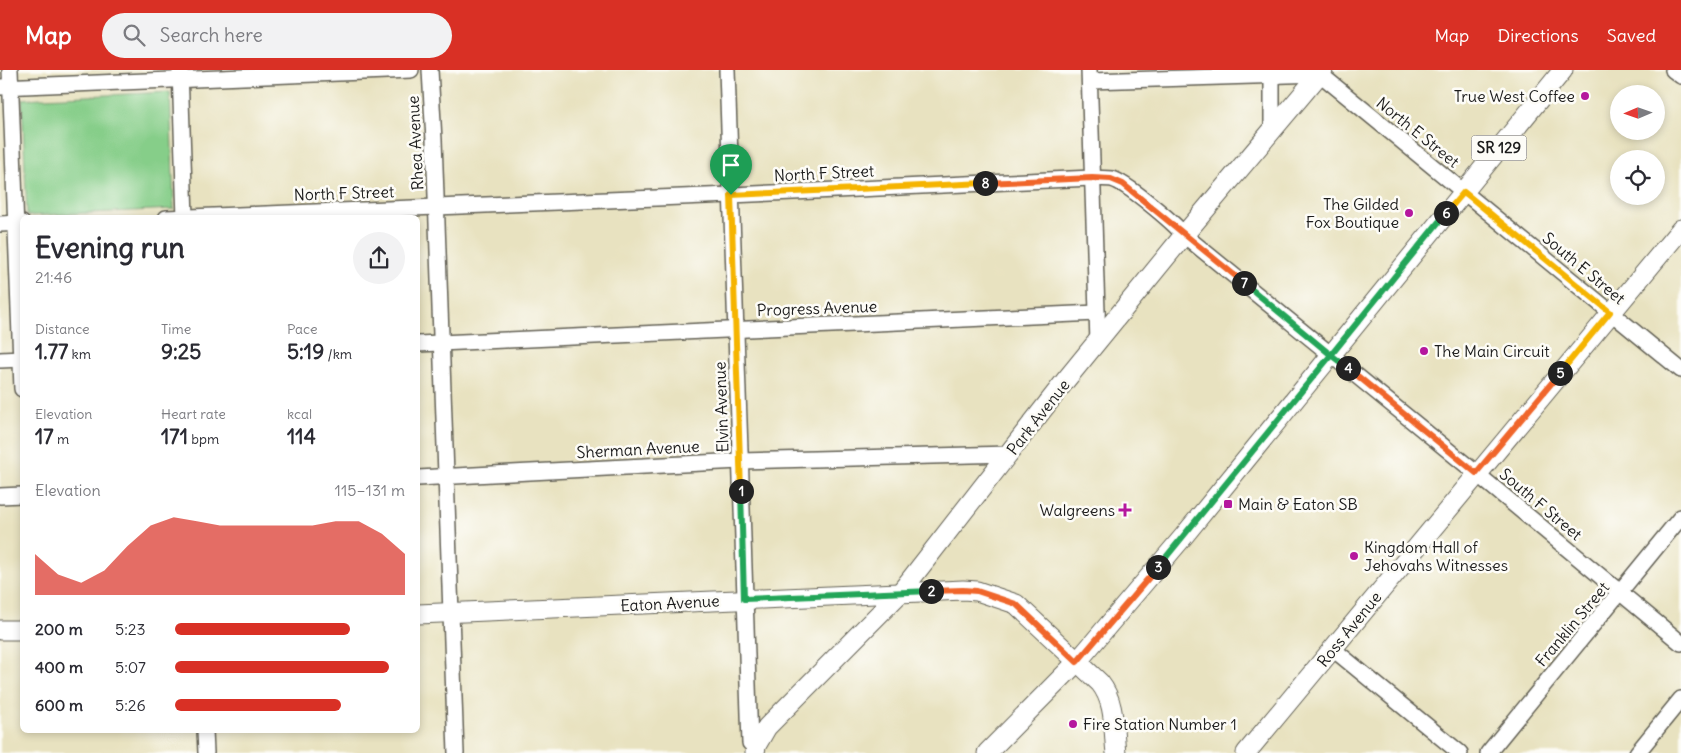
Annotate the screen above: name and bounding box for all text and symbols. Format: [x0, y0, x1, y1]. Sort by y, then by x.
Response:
search box [102, 13, 452, 58]
text: Map [25, 20, 72, 50]
icon: search [120, 21, 148, 49]
text: Search here [160, 23, 263, 47]
text: Map [1434, 24, 1469, 47]
text: Directions [1497, 24, 1579, 47]
text: Saved [1607, 24, 1656, 47]
north arrow [1610, 85, 1665, 140]
map controls [1610, 85, 1665, 205]
place label: True West Coffee [1454, 86, 1575, 106]
marker: True West Coffee [1579, 90, 1591, 102]
street label: North E Street [1373, 93, 1464, 172]
street label: Rhea Avenue [403, 95, 427, 191]
road number: SR 129 [1472, 136, 1526, 160]
pin [710, 144, 752, 195]
button: locate [1610, 150, 1665, 205]
icon: arrive [717, 151, 745, 179]
street label: North F Street [773, 160, 875, 186]
pin: 8 [972, 170, 998, 196]
text: 8 [981, 174, 990, 192]
street label: North F Street [293, 181, 395, 205]
place label: The Gilded Fox Boutique [1306, 194, 1399, 232]
pin: 6 [1434, 200, 1458, 226]
text: 6 [1442, 204, 1451, 222]
marker: The Gilded Fox Boutique [1403, 207, 1415, 219]
street label: South E Street [1539, 228, 1630, 309]
text: Evening run [35, 230, 185, 266]
button: share [353, 232, 405, 284]
text: 21:46 [35, 267, 72, 287]
pin: 7 [1232, 270, 1256, 296]
text: 7 [1241, 274, 1248, 292]
street label: Progress Avenue [756, 296, 878, 320]
text: Distance [35, 320, 90, 338]
text: Time [161, 320, 191, 338]
text: Pace [287, 320, 317, 338]
text: 1.77 [35, 338, 68, 365]
text: 9:25 [161, 338, 201, 365]
text: 5:19 [287, 338, 324, 365]
place label: The Main Circuit [1434, 341, 1550, 361]
text: km [68, 345, 91, 363]
text: /km [324, 345, 352, 363]
marker: The Main Circuit [1418, 345, 1430, 357]
pin: 4 [1336, 356, 1360, 380]
text: 4 [1344, 359, 1353, 377]
pin: 5 [1548, 360, 1572, 386]
street label: Elvin Avenue [709, 361, 733, 453]
text: 5 [1556, 364, 1565, 382]
street label: Park Avenue [1002, 375, 1074, 459]
text: Elevation [35, 405, 92, 423]
text: Heart rate [161, 405, 226, 423]
text: kcal [287, 405, 312, 423]
text: 17 [35, 423, 54, 450]
text: 171 [161, 423, 188, 450]
text: 114 [287, 423, 316, 450]
text: m [54, 430, 69, 448]
text: bpm [188, 430, 219, 448]
street label: Sherman Avenue [576, 436, 700, 462]
street label: South F Street [1496, 464, 1587, 545]
pin: 1 [728, 478, 754, 504]
text: Elevation [35, 480, 101, 500]
text: 115–131 m [335, 480, 405, 500]
text: 1 [739, 482, 744, 500]
place label: Main & Eaton SB [1238, 494, 1358, 514]
marker: Main & Eaton SB [1222, 498, 1234, 510]
place label: Walgreens [1039, 500, 1115, 520]
marker: Walgreens [1119, 504, 1131, 516]
place label: Kingdom Hall of Jehovahs Witnesses [1364, 537, 1508, 575]
marker: Kingdom Hall of Jehovahs Witnesses [1348, 550, 1360, 562]
pin: 3 [1146, 554, 1170, 580]
text: 3 [1155, 558, 1162, 576]
street label: Franklin Street [1531, 577, 1614, 670]
pin: 2 [918, 578, 944, 604]
text: 2 [928, 582, 935, 600]
street label: Ross Avenue [1313, 587, 1385, 671]
street label: Eaton Avenue [620, 590, 720, 616]
text: 200 m [35, 619, 83, 639]
text: 5:23 [115, 619, 146, 639]
text: 400 m [35, 657, 83, 677]
text: 5:07 [115, 657, 146, 677]
text: 600 m [35, 695, 83, 715]
text: 5:26 [115, 695, 146, 715]
place label: Fire Station Number 1 [1083, 714, 1237, 734]
marker: Fire Station Number 1 [1067, 718, 1079, 730]

